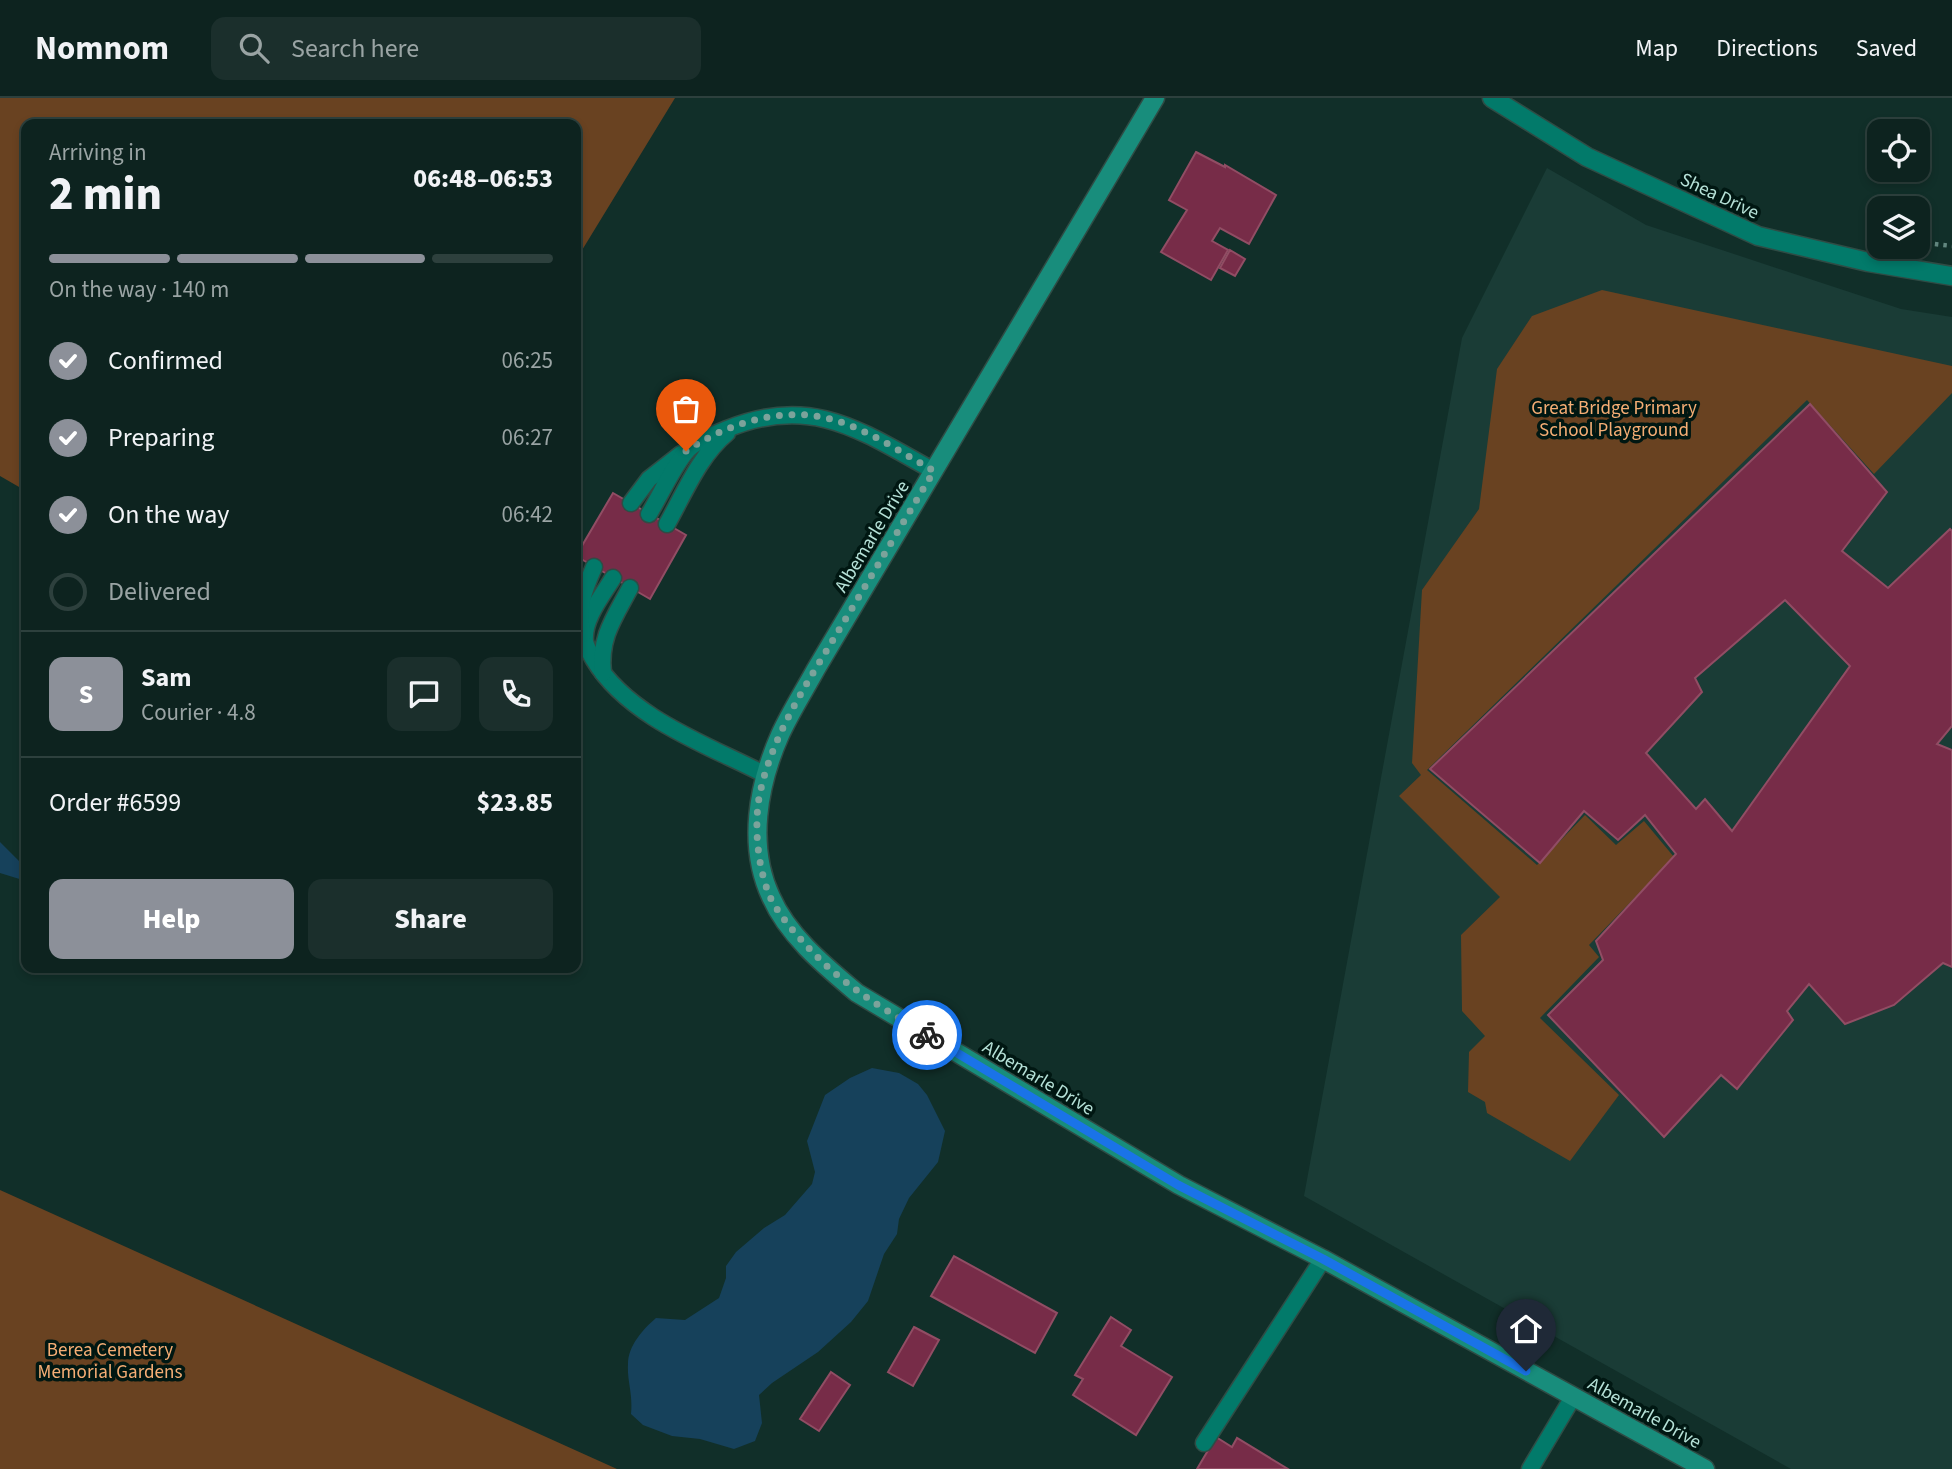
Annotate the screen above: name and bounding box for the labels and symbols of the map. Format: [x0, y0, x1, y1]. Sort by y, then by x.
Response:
street label: Shea Drive [1676, 166, 1763, 226]
pin [656, 379, 716, 451]
park label: Great Bridge Primary School Playground [1531, 395, 1697, 444]
street label: Albemarle Drive [828, 476, 916, 598]
courier [892, 1000, 962, 1070]
street label: Albemarle Drive [977, 1034, 1099, 1122]
pin [1496, 1299, 1556, 1371]
park label: Berea Cemetery Memorial Gardens [38, 1337, 182, 1386]
street label: Albemarle Drive [1583, 1371, 1706, 1456]

